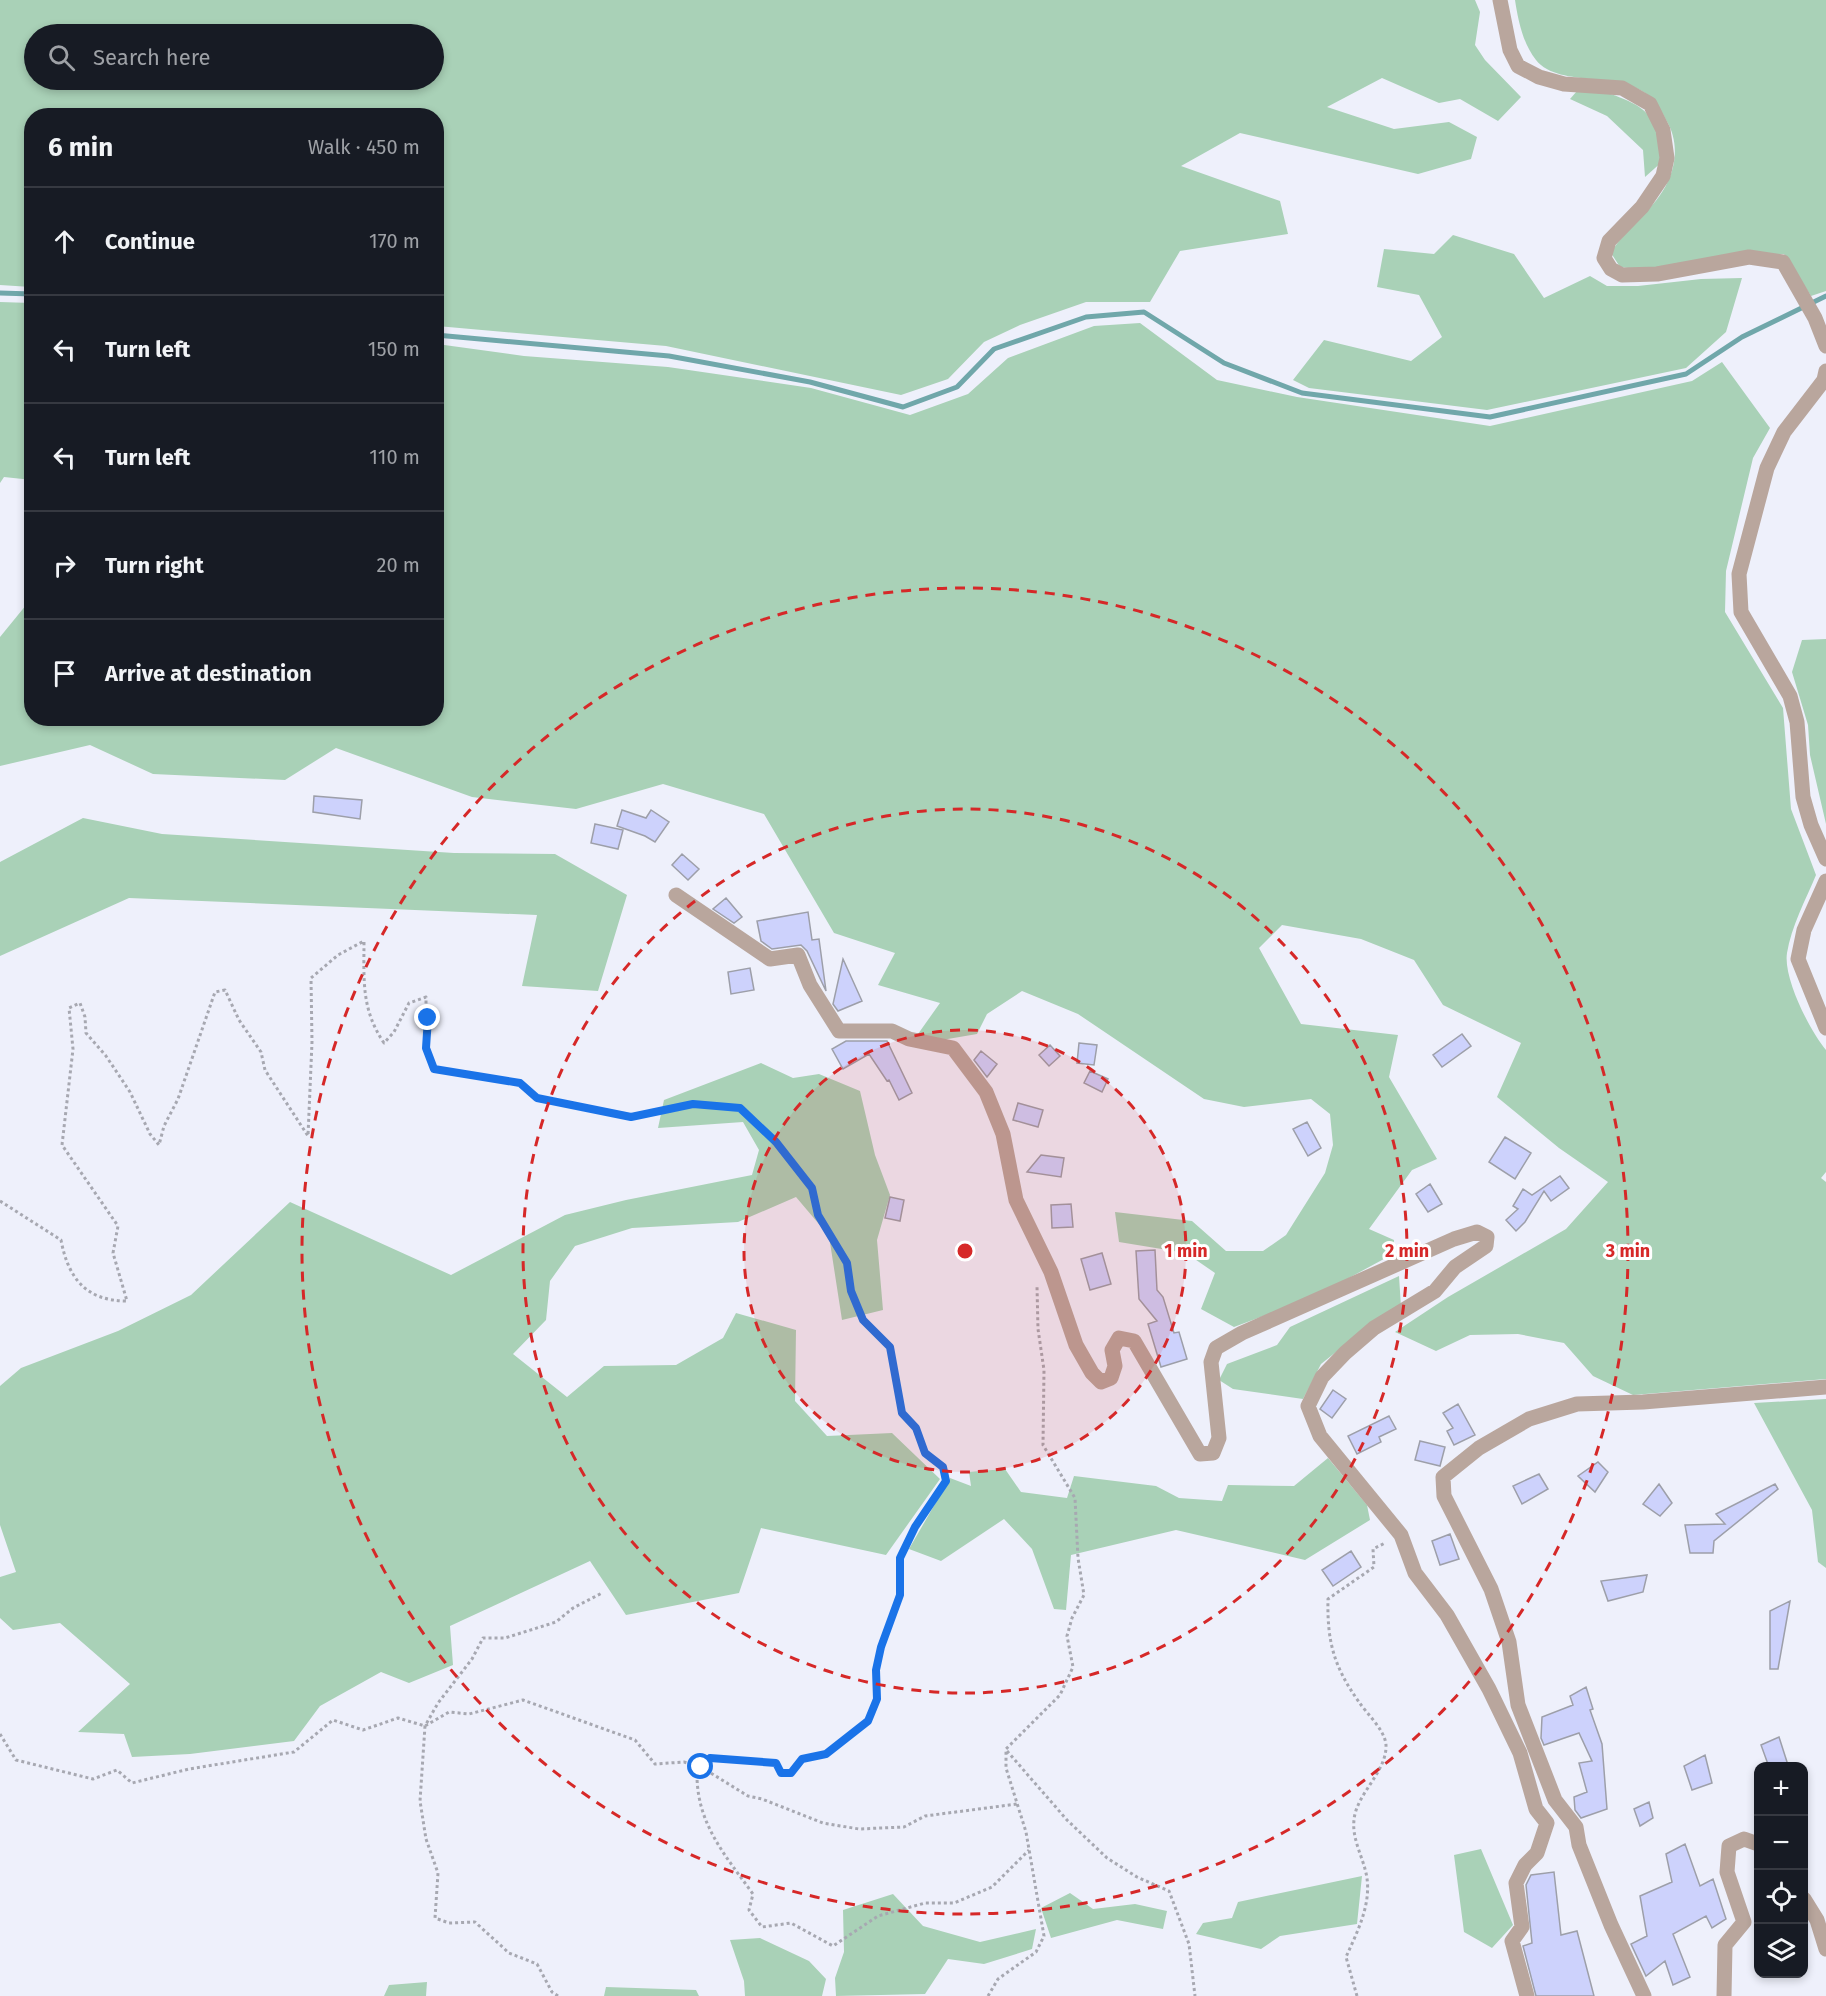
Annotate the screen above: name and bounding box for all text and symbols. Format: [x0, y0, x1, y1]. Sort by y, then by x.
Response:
search box [24, 24, 444, 90]
icon: search [45, 41, 78, 74]
text: Search here [93, 44, 211, 71]
text: 6 min [48, 132, 113, 163]
text: Walk · 450 m [308, 135, 420, 159]
icon: ahead [48, 225, 81, 258]
text: Continue [105, 228, 195, 255]
text: 170 m [369, 229, 420, 253]
icon: left [48, 333, 81, 366]
text: Turn left [105, 336, 190, 363]
text: 150 m [368, 337, 420, 361]
icon: left [48, 441, 81, 474]
text: Turn left [105, 444, 190, 471]
text: 110 m [369, 445, 420, 469]
icon: right [48, 549, 81, 582]
text: Turn right [105, 552, 204, 579]
text: 20 m [377, 553, 420, 577]
icon: arrive [48, 657, 81, 690]
text: Arrive at destination [105, 660, 312, 687]
route end [414, 1004, 440, 1030]
text: 1 min [1164, 1240, 1208, 1262]
text: 2 min [1385, 1240, 1429, 1262]
text: 3 min [1605, 1240, 1650, 1262]
centre of rings [955, 1241, 975, 1261]
route start [687, 1753, 713, 1779]
map controls [1754, 1762, 1808, 1978]
button: + [1754, 1762, 1808, 1816]
button: − [1754, 1816, 1808, 1870]
button: locate [1754, 1870, 1808, 1924]
button: layers [1754, 1924, 1808, 1978]

